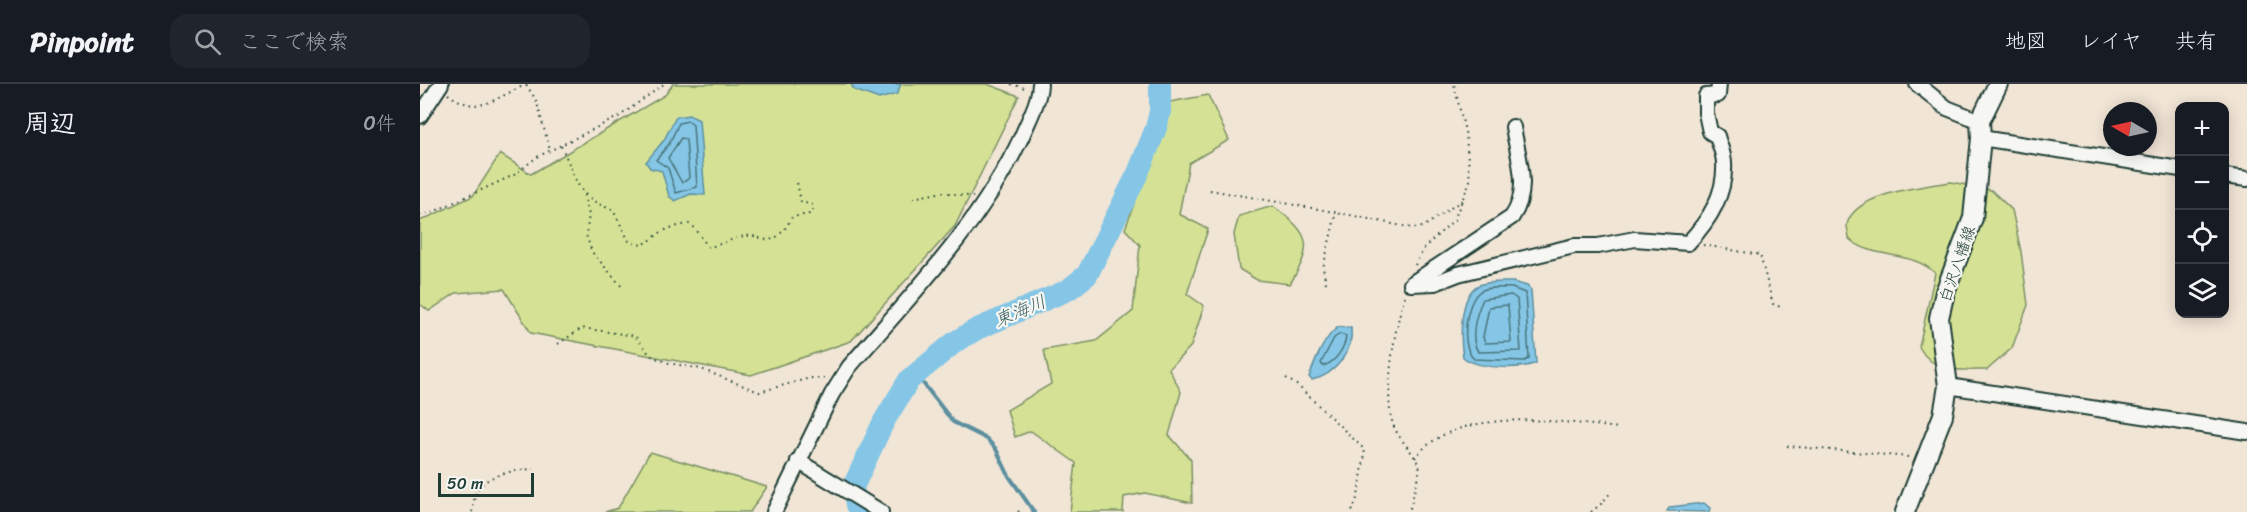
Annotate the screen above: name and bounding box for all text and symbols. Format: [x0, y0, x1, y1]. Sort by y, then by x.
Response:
search box [170, 14, 590, 68]
text: Pinpoint [30, 17, 134, 66]
text: ここで検索 [239, 22, 349, 61]
text: 地図 [2005, 22, 2047, 60]
text: レイヤ [2080, 22, 2142, 60]
text: 共有 [2175, 22, 2217, 60]
icon: search [191, 25, 224, 58]
text: 周辺 [24, 100, 76, 146]
north arrow [2103, 102, 2157, 156]
map controls [2175, 102, 2229, 318]
button: + [2175, 102, 2229, 156]
text: 0件 [363, 106, 396, 141]
button: − [2175, 156, 2229, 210]
button: locate [2175, 210, 2229, 264]
street label: 白沢八幡線 [1930, 221, 1984, 307]
button: layers [2175, 264, 2229, 318]
water label: 東海川 [989, 286, 1051, 336]
text: 50 m [447, 469, 483, 498]
scale bar [438, 470, 534, 498]

